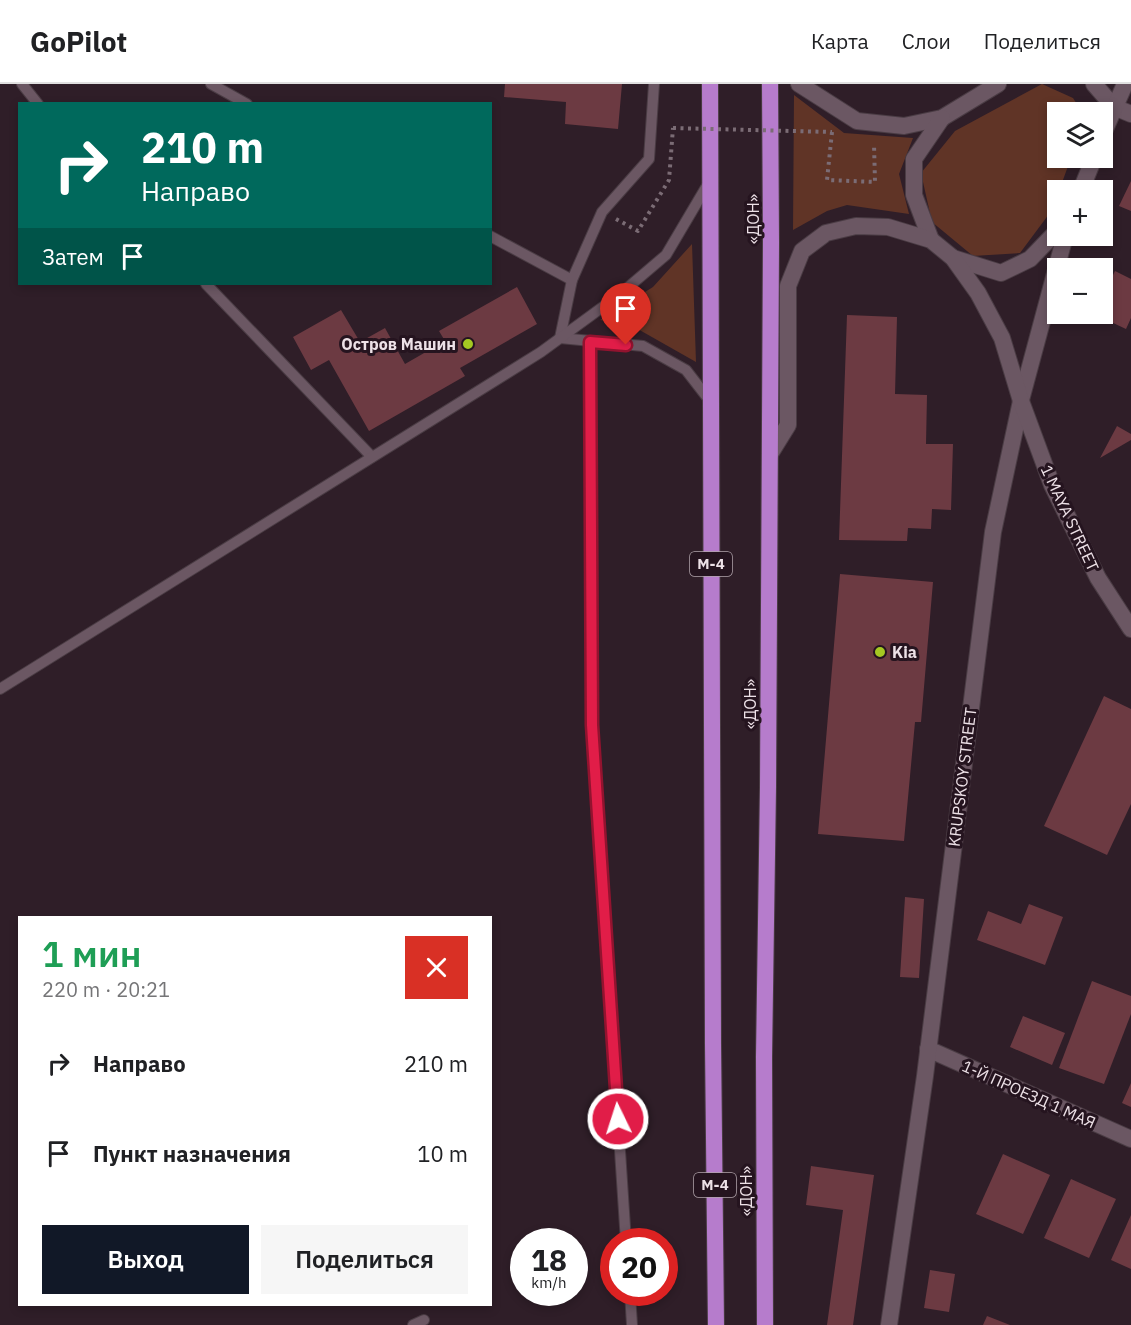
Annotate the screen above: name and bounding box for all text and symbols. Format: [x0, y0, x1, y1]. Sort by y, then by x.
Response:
text: GoPilot [30, 23, 127, 60]
text: Карта [811, 27, 869, 55]
text: Слои [902, 27, 951, 55]
text: Поделиться [984, 27, 1101, 55]
map controls [1047, 102, 1113, 324]
button: layers [1047, 102, 1113, 168]
text: 210 m [141, 120, 264, 175]
icon: right [42, 126, 120, 204]
text: Направо [141, 173, 250, 208]
button: + [1047, 180, 1113, 246]
street label: «ДОН» [743, 194, 763, 244]
icon: arrive [116, 240, 149, 273]
text: Затем [42, 242, 104, 271]
button: − [1047, 258, 1113, 324]
pin [600, 283, 651, 345]
icon: arrive [609, 292, 642, 325]
place label: Остров Машин [341, 334, 456, 354]
marker: Остров Машин [461, 337, 475, 351]
street label: 1 MAYA STREET [1037, 462, 1103, 574]
road number: М-4 [690, 552, 732, 576]
place label: Kia [892, 642, 917, 662]
marker: Kia [873, 645, 887, 659]
street label: «ДОН» [740, 679, 760, 729]
street label: KRUPSKOY STREET [944, 706, 980, 848]
text: 1 мин [42, 930, 141, 977]
button: close [405, 936, 468, 999]
text: 220 m · 20:21 [42, 976, 170, 1003]
icon: right [42, 1047, 75, 1080]
text: Направо [93, 1049, 186, 1078]
text: 210 m [404, 1049, 468, 1078]
street label: 1-Й ПРОЕЗД 1 МАЯ [959, 1056, 1099, 1132]
position arrow [586, 1087, 650, 1151]
icon: arrive [42, 1137, 75, 1170]
text: Пункт назначения [93, 1139, 291, 1168]
text: 10 m [417, 1139, 468, 1168]
street label: «ДОН» [736, 1166, 756, 1216]
road number: М-4 [694, 1173, 736, 1197]
button: Выход [42, 1225, 249, 1294]
button: Поделиться [261, 1225, 468, 1294]
speed limit sign: 20 [600, 1228, 678, 1306]
text: 18 [531, 1240, 567, 1279]
text: km/h [531, 1273, 567, 1292]

